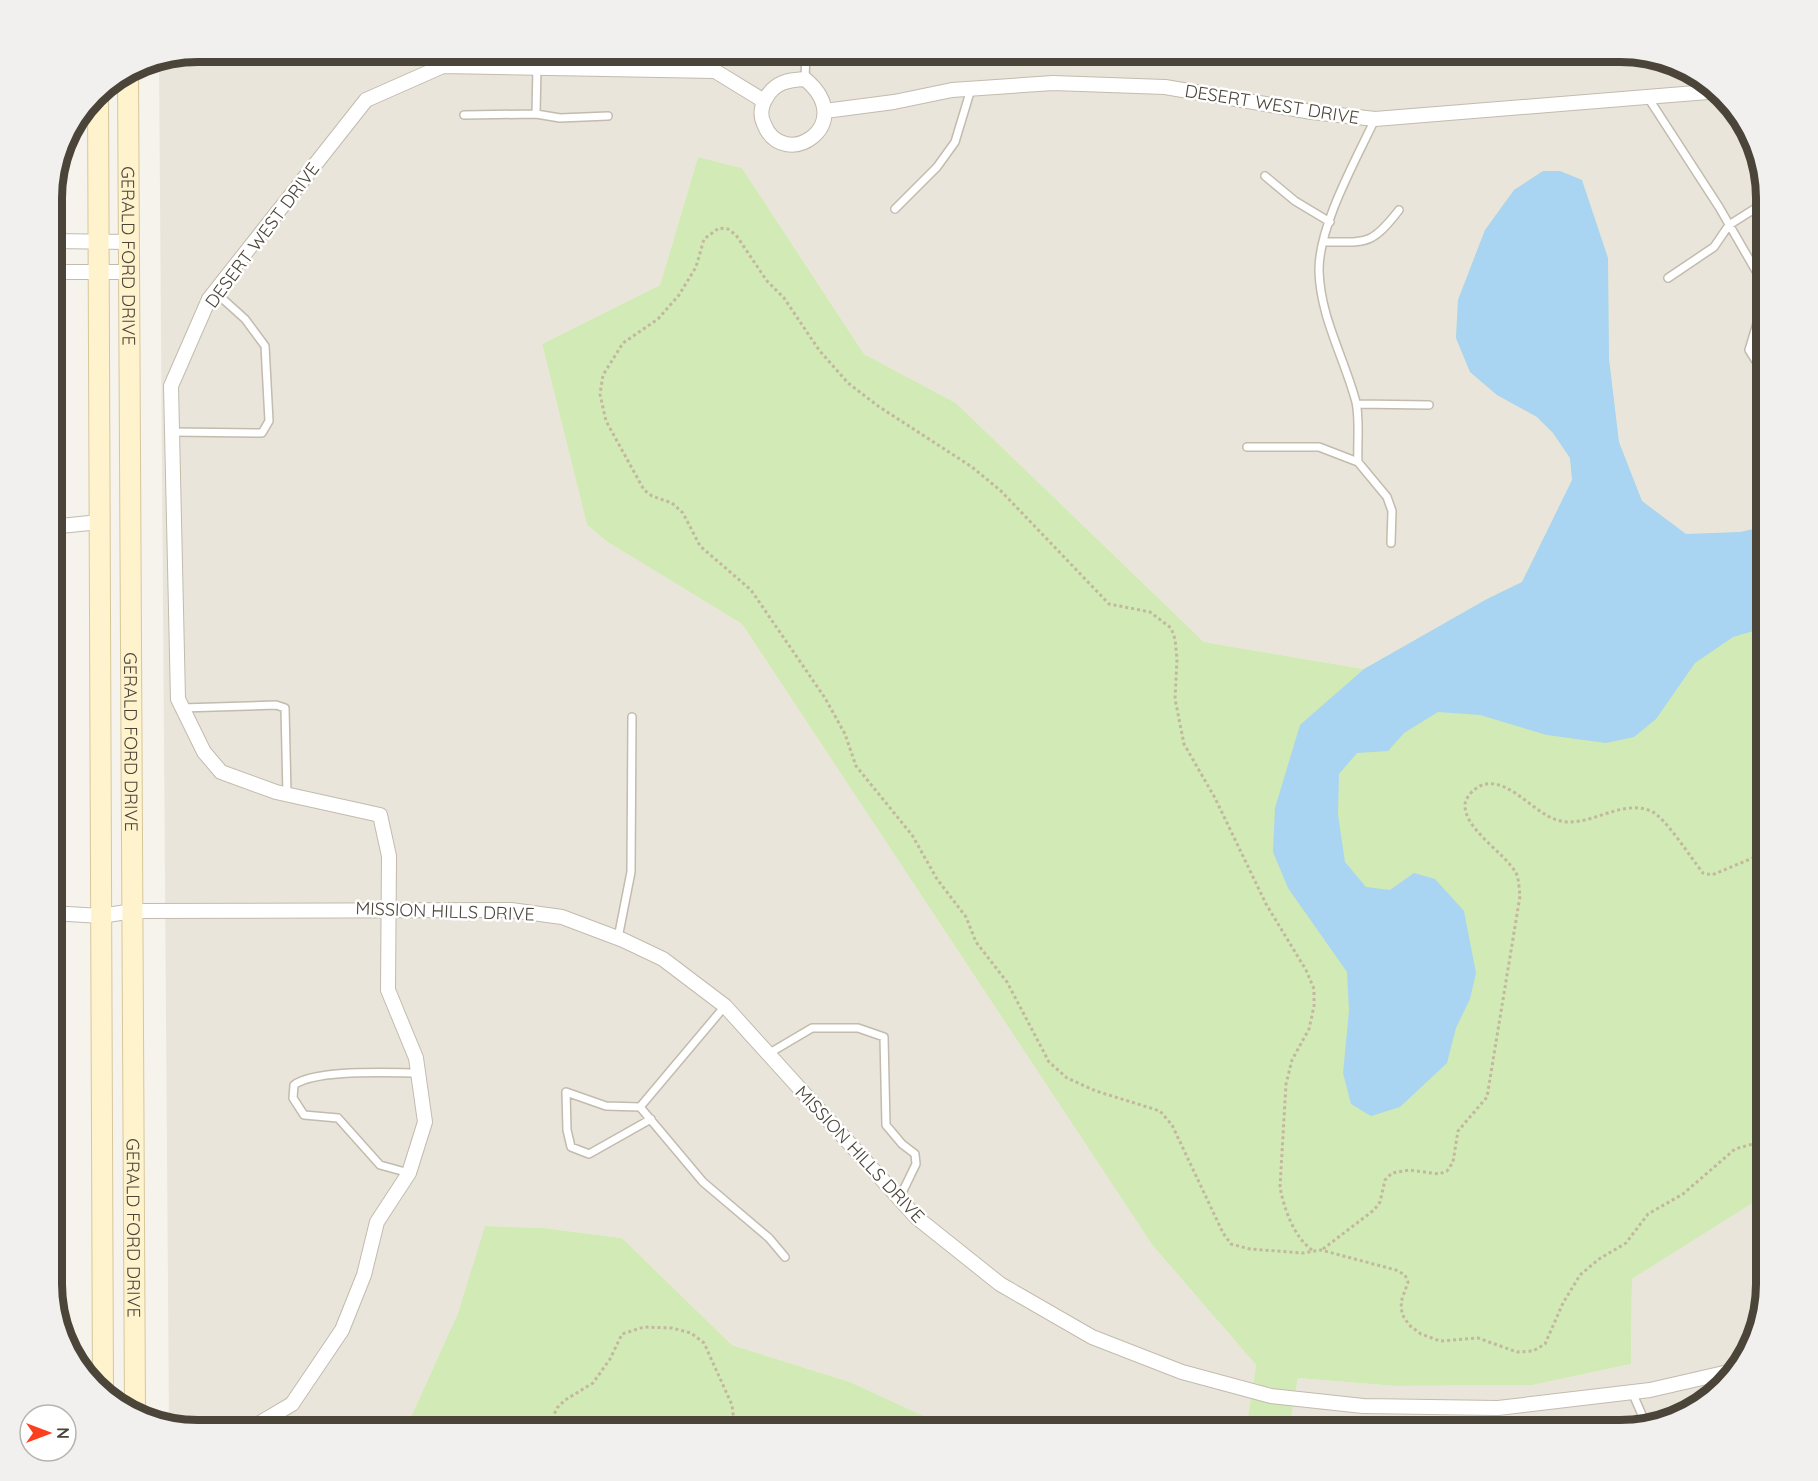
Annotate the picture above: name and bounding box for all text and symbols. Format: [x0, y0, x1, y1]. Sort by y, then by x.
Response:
street label: DESERT WEST DRIVE [1183, 79, 1361, 129]
street label: DESERT WEST DRIVE [200, 158, 324, 312]
street label: GERALD FORD DRIVE [117, 166, 141, 346]
street label: GERALD FORD DRIVE [120, 652, 143, 832]
street label: MISSION HILLS DRIVE [355, 896, 535, 926]
street label: MISSION HILLS DRIVE [790, 1081, 930, 1227]
street label: GERALD FORD DRIVE [122, 1138, 146, 1318]
north arrow [18, 1403, 78, 1463]
text: N [53, 1427, 73, 1439]

